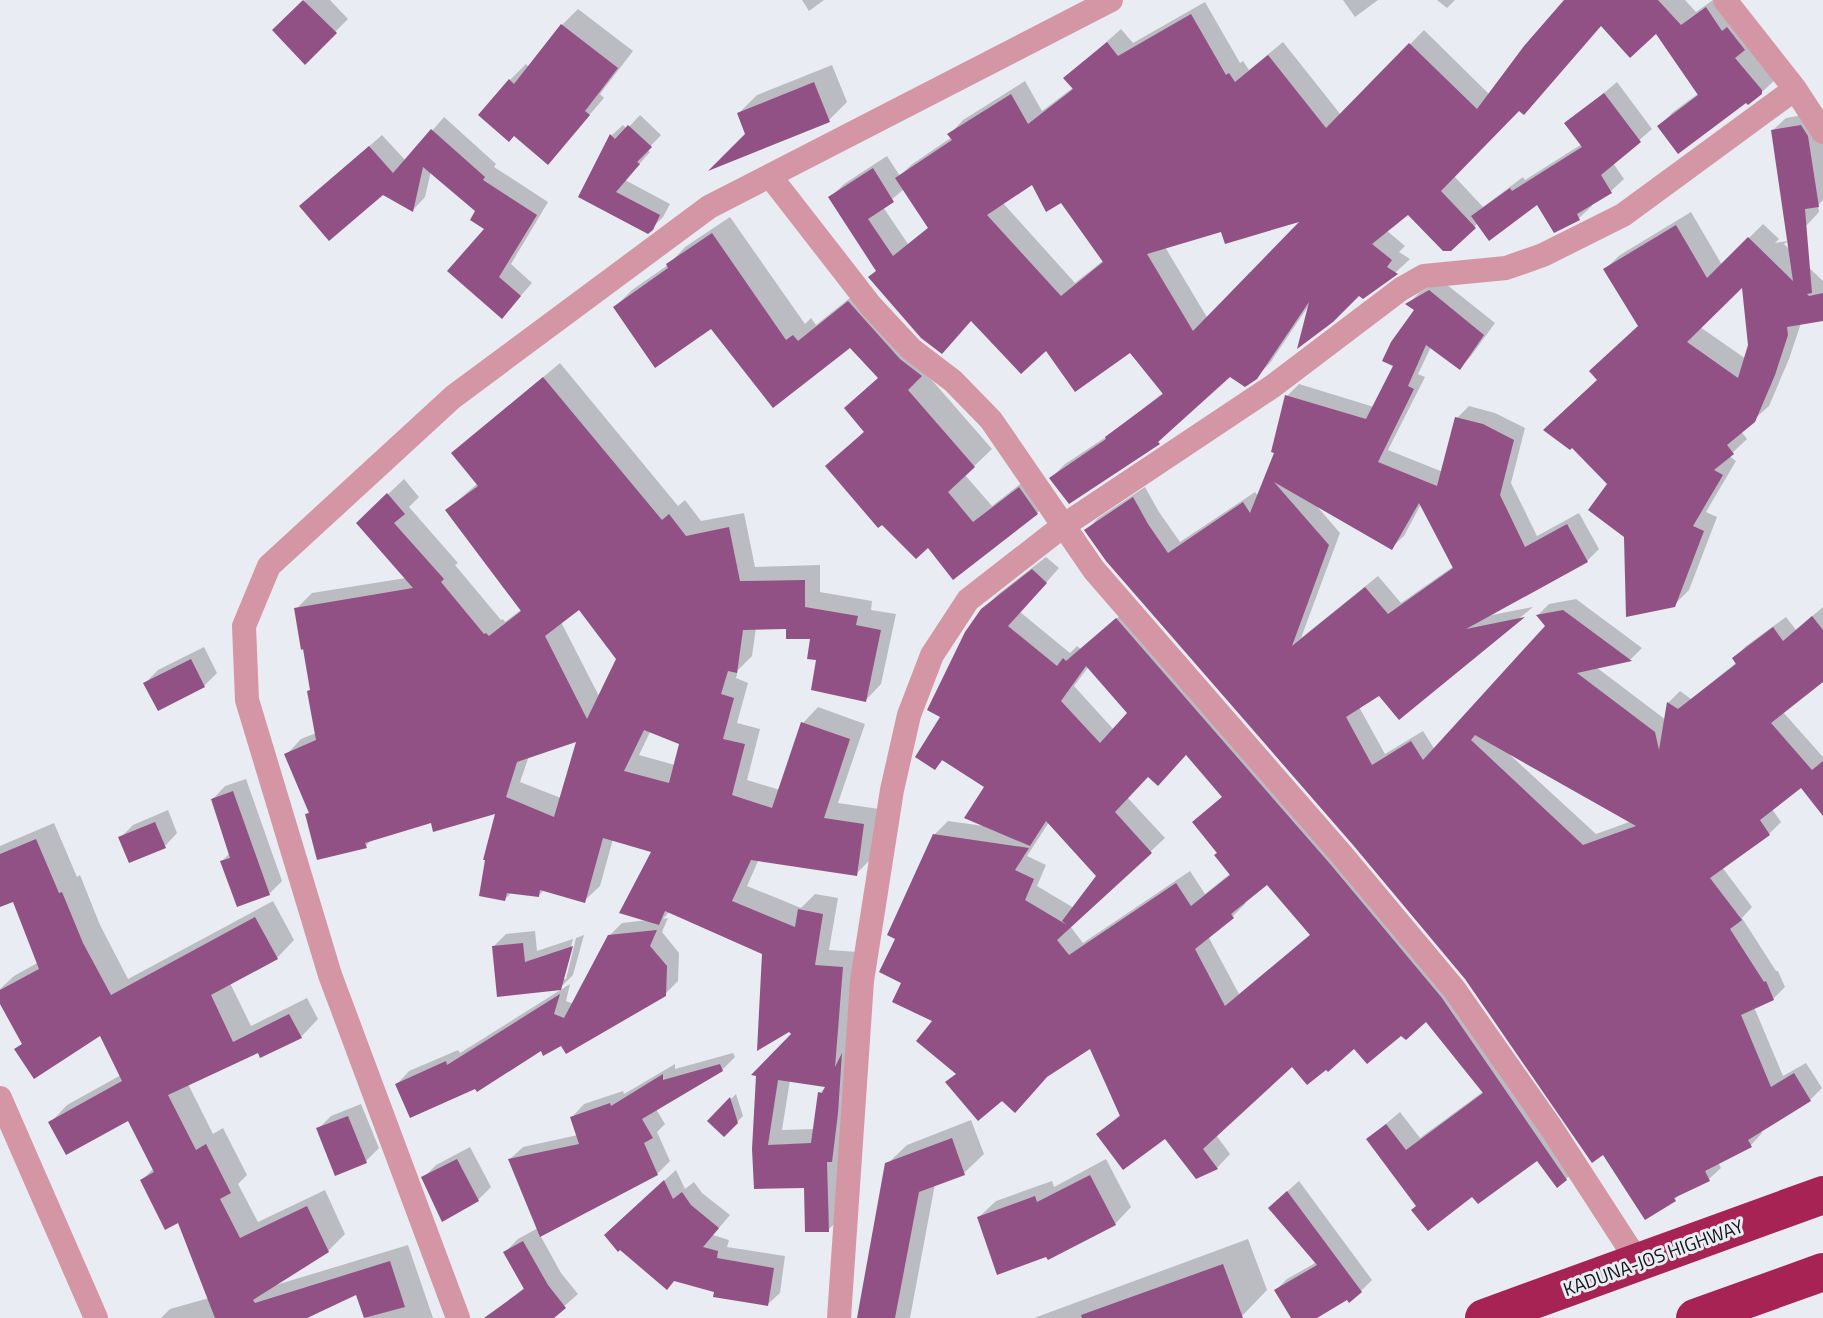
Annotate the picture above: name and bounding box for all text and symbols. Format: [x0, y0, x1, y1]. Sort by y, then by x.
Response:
street label: KADUNA-JOS HIGHWAY [1559, 1211, 1748, 1303]

